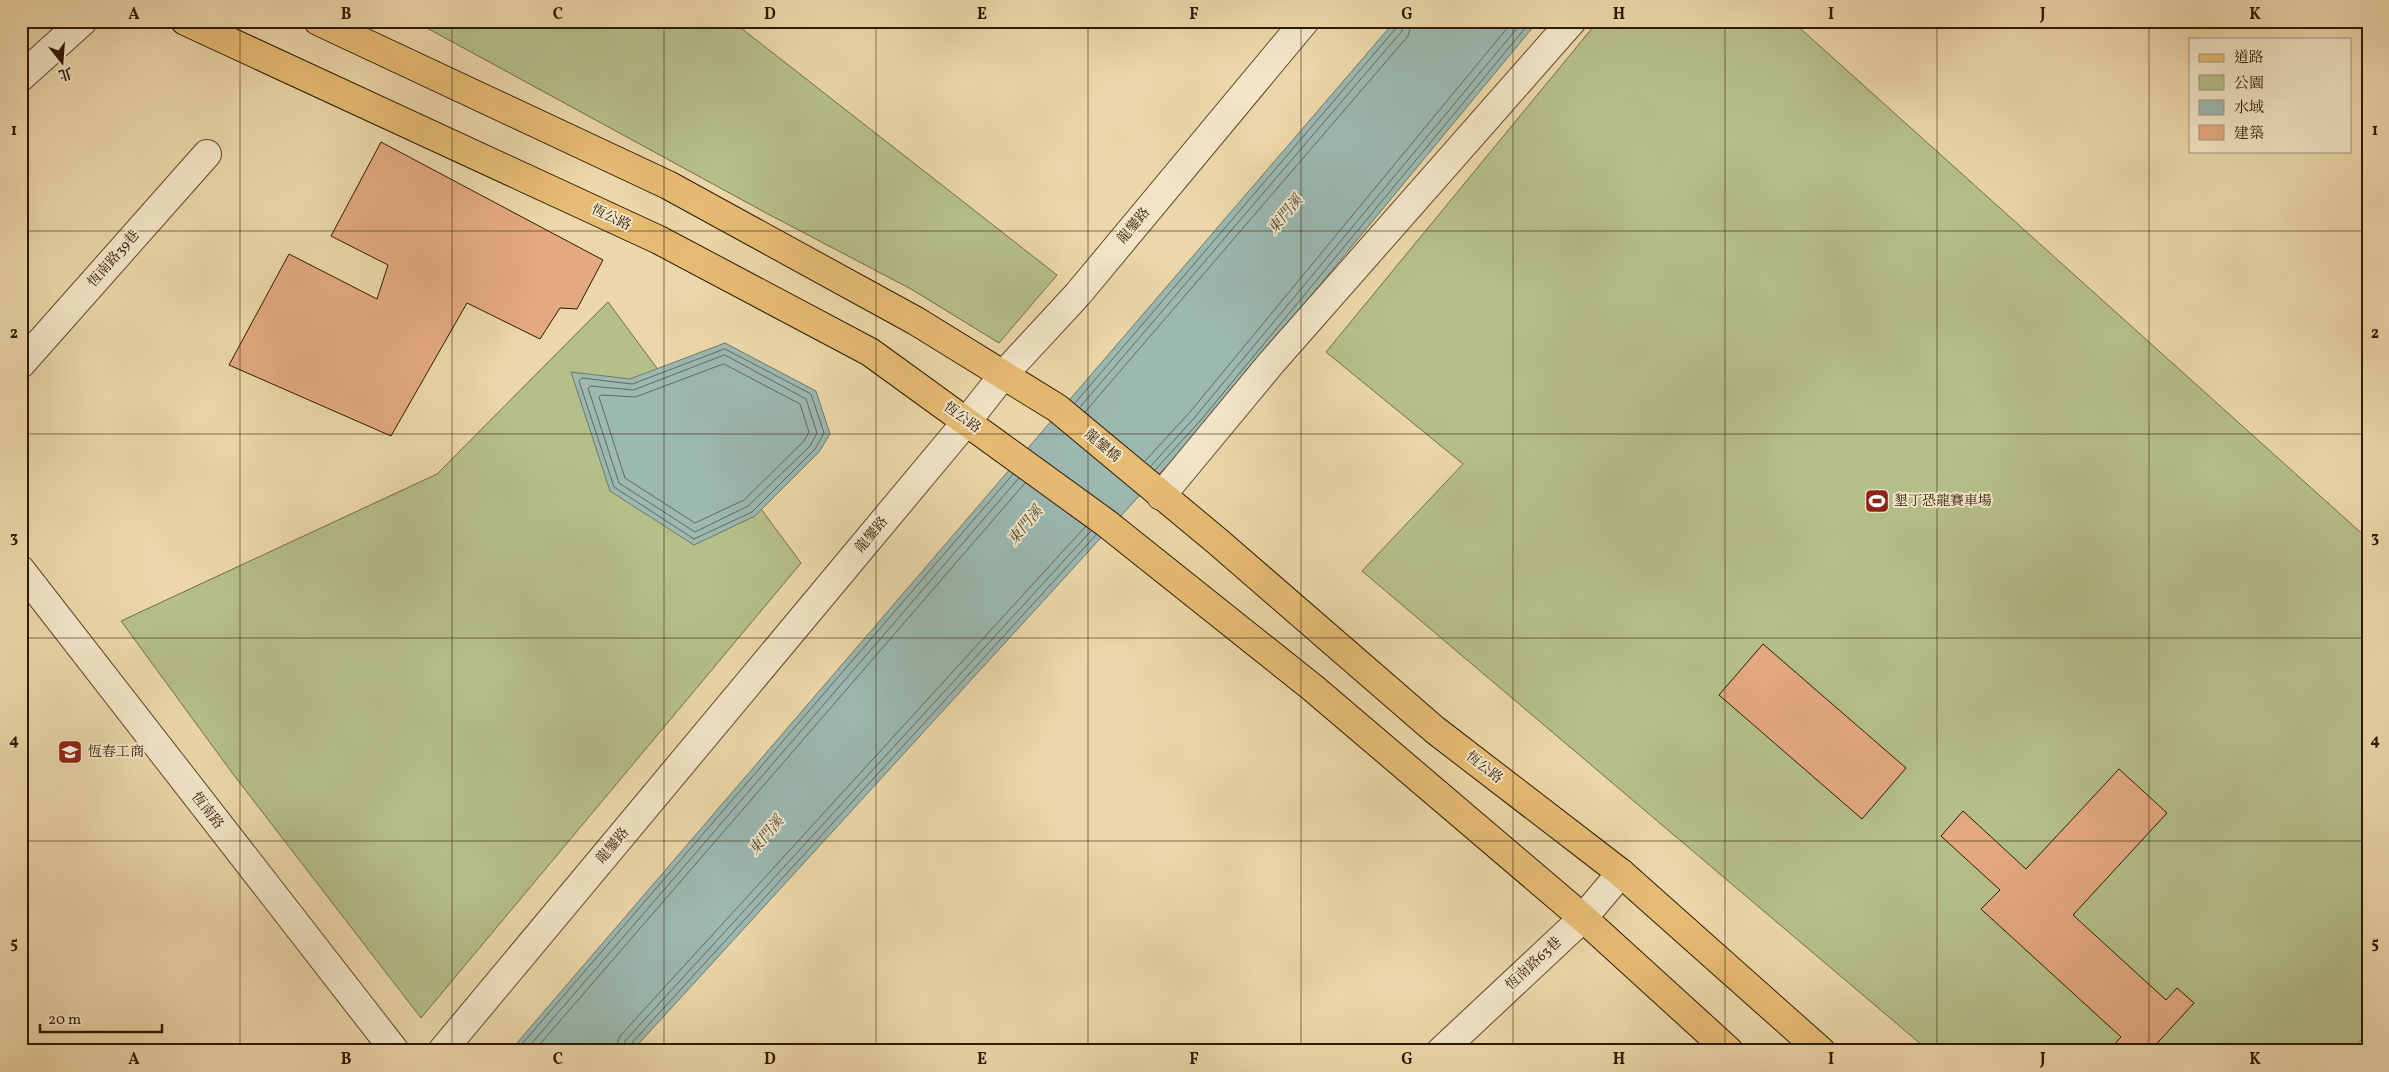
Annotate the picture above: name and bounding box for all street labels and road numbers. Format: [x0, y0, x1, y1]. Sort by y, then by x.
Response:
street label: 恆公路 [588, 201, 634, 235]
street label: 龍鑾路 [1113, 204, 1155, 248]
street label: 恆南路39巷 [84, 226, 144, 292]
street label: 恆公路 [939, 398, 985, 438]
street label: 龍鑾橋 [1080, 425, 1124, 467]
street label: 龍鑾路 [851, 513, 893, 557]
street label: 恆公路 [1462, 748, 1506, 788]
street label: 恆南路 [187, 789, 227, 833]
street label: 龍鑾路 [592, 824, 634, 868]
street label: 恆南路63巷 [1502, 933, 1566, 995]

